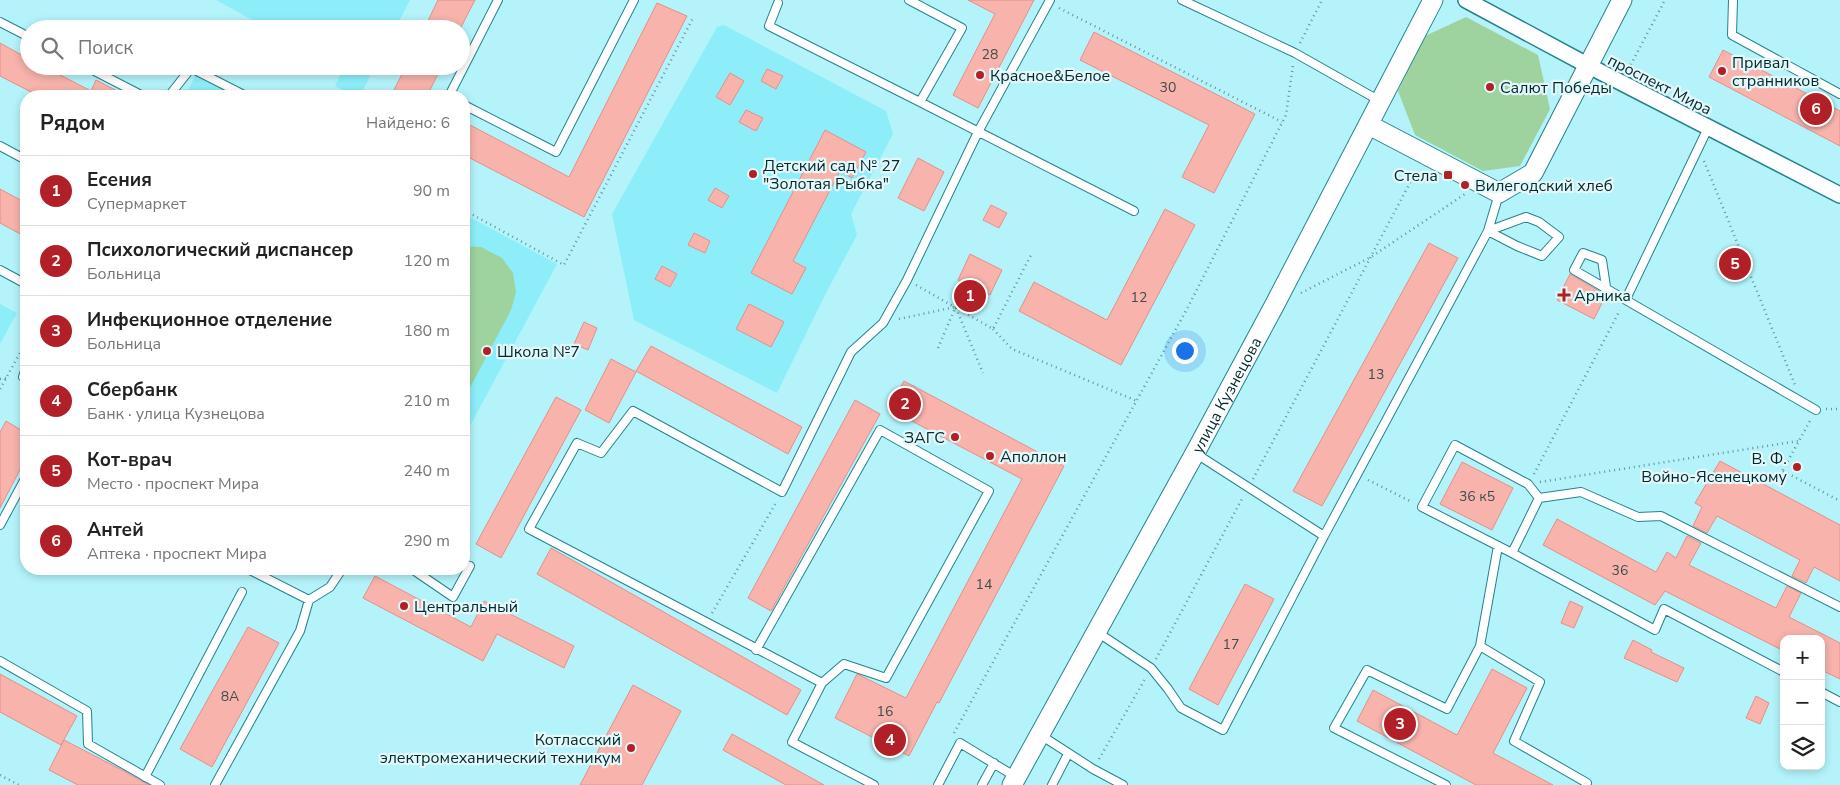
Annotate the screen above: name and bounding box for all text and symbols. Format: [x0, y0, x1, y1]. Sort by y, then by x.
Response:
search box [20, 20, 470, 75]
icon: search [38, 34, 66, 62]
text: Поиск [78, 35, 133, 61]
house number: 28 [982, 45, 998, 64]
street label: проспект Мира [1604, 49, 1715, 121]
place label: Привал странников [1732, 52, 1819, 92]
place label: Красное&Белое [990, 65, 1110, 87]
marker: Привал странников [1716, 65, 1728, 77]
marker: Красное&Белое [974, 69, 986, 81]
place label: Салют Победы [1500, 77, 1612, 99]
house number: 30 [1160, 78, 1176, 97]
marker: Салют Победы [1484, 81, 1496, 93]
pin: 6 [1800, 90, 1832, 128]
text: Рядом [40, 109, 105, 137]
text: Найдено: 6 [366, 112, 450, 134]
place label: Детский сад № 27 "Золотая Рыбка" [763, 155, 900, 195]
place label: Стела [1394, 165, 1438, 187]
text: Есения [87, 167, 152, 193]
marker: Детский сад № 27 "Золотая Рыбка" [747, 168, 759, 180]
marker: Стела [1442, 169, 1454, 181]
place label: Вилегодский хлеб [1475, 175, 1613, 197]
marker: Вилегодский хлеб [1459, 179, 1471, 191]
text: 1 [51, 180, 61, 202]
text: 90 m [413, 180, 450, 202]
text: Супермаркет [87, 193, 186, 215]
text: Психологический диспансер [87, 237, 354, 263]
pin: 5 [1719, 245, 1751, 283]
text: 2 [51, 250, 61, 272]
text: 120 m [403, 250, 450, 272]
text: Больница [87, 263, 161, 285]
pin: 1 [954, 277, 986, 315]
place label: Арника [1574, 285, 1631, 307]
house number: 12 [1131, 288, 1147, 307]
marker: Арника [1558, 289, 1570, 301]
text: Инфекционное отделение [87, 307, 332, 333]
text: 3 [51, 320, 61, 342]
text: 180 m [403, 320, 450, 342]
text: Больница [87, 333, 161, 355]
street label: улица Кузнецова [1187, 333, 1267, 457]
your location [1172, 338, 1198, 364]
place label: Школа №7 [497, 341, 580, 363]
marker: Школа №7 [481, 345, 493, 357]
house number: 13 [1368, 365, 1384, 384]
text: Сбербанк [87, 377, 177, 403]
pin: 2 [889, 385, 921, 423]
text: 4 [51, 390, 61, 412]
text: 210 m [403, 390, 450, 412]
text: Банк · улица Кузнецова [87, 403, 265, 425]
place label: ЗАГС [904, 427, 945, 449]
marker: ЗАГС [949, 431, 961, 443]
place label: Аполлон [1000, 446, 1067, 468]
text: Кот-врач [87, 447, 172, 473]
place label: В. Ф. Войно-Ясенецкому [1641, 448, 1788, 488]
marker: Аполлон [984, 450, 996, 462]
text: 5 [51, 460, 61, 482]
text: 240 m [403, 460, 450, 482]
marker: В. Ф. Войно-Ясенецкому [1791, 461, 1803, 473]
text: Место · проспект Мира [87, 473, 259, 495]
house number: 36 к5 [1459, 487, 1495, 506]
text: Антей [87, 517, 144, 543]
text: 6 [51, 530, 61, 552]
text: 290 m [403, 530, 450, 552]
text: Аптека · проспект Мира [87, 543, 267, 565]
house number: 36 [1612, 561, 1628, 580]
house number: 14 [976, 575, 992, 594]
place label: Центральный [414, 596, 518, 618]
marker: Центральный [398, 600, 410, 612]
house number: 17 [1223, 635, 1239, 654]
map controls [1780, 635, 1825, 770]
button: + [1780, 635, 1825, 680]
button: − [1780, 680, 1825, 725]
house number: 8А [221, 687, 239, 706]
house number: 16 [877, 702, 893, 721]
pin: 3 [1384, 705, 1416, 743]
pin: 4 [874, 721, 906, 759]
button: layers [1780, 725, 1825, 770]
place label: Котласский электромеханический техникум [380, 729, 621, 769]
marker: Котласский электромеханический техникум [625, 742, 637, 754]

